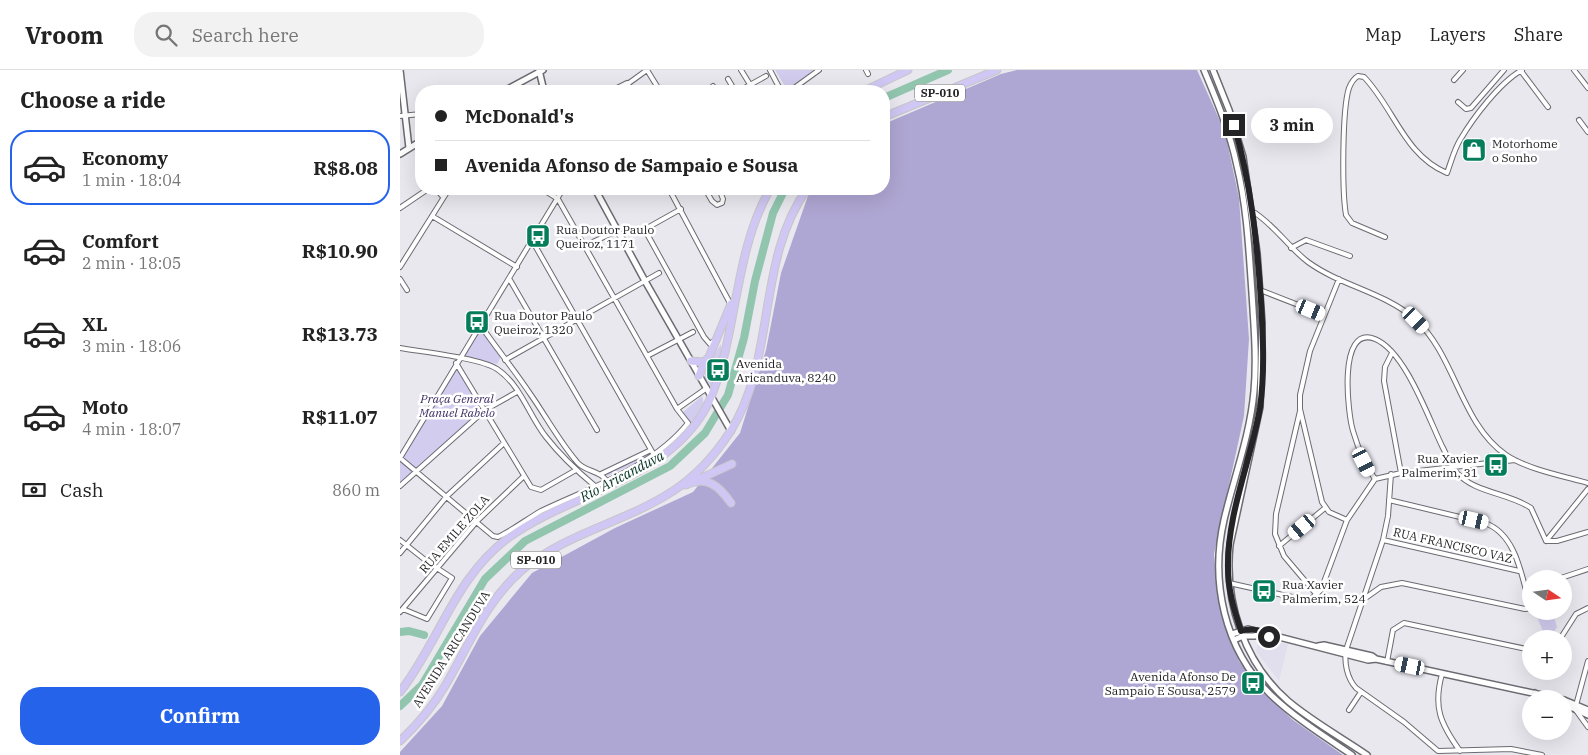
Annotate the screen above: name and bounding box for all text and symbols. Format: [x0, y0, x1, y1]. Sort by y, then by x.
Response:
search box [134, 12, 484, 57]
text: Vroom [25, 19, 104, 51]
icon: search [152, 21, 180, 49]
text: Search here [192, 23, 299, 47]
text: Map [1365, 23, 1402, 46]
text: Layers [1430, 23, 1486, 46]
text: Share [1514, 23, 1563, 46]
road number: SP-010 [915, 84, 965, 102]
text: Choose a ride [20, 85, 166, 114]
text: McDonald's [465, 104, 574, 128]
callout: 3 min [1252, 108, 1334, 142]
route end [1223, 114, 1245, 136]
text: 3 min [1270, 115, 1314, 135]
place label: Motorhome o Sonho [1492, 136, 1558, 165]
shop icon: Motorhome o Sonho [1461, 137, 1487, 163]
icon: car [22, 145, 67, 190]
text: Economy [82, 146, 168, 170]
text: Avenida Afonso de Sampaio e Sousa [465, 153, 798, 177]
text: R$8.08 [313, 156, 378, 180]
text: 1 min · 18:04 [82, 170, 181, 190]
place label: Rua Doutor Paulo Queiroz, 1171 [556, 222, 654, 251]
bus stop icon: Rua Doutor Paulo Queiroz, 1171 [525, 223, 551, 249]
icon: car [22, 228, 67, 273]
text: Comfort [82, 229, 159, 253]
text: R$10.90 [302, 239, 378, 263]
text: 2 min · 18:05 [82, 253, 181, 273]
car [1294, 297, 1327, 323]
car [1400, 304, 1431, 336]
place label: Rua Doutor Paulo Queiroz, 1320 [494, 308, 592, 337]
bus stop icon: Rua Doutor Paulo Queiroz, 1320 [464, 309, 490, 335]
icon: car [22, 311, 67, 356]
text: XL [82, 312, 108, 336]
text: R$13.73 [302, 322, 378, 346]
text: 3 min · 18:06 [82, 336, 181, 356]
place label: Avenida Aricanduva, 8240 [736, 356, 836, 385]
bus stop icon: Avenida Aricanduva, 8240 [705, 357, 731, 383]
park label: Praça General Manuel Rabelo [418, 391, 495, 420]
icon: car [22, 394, 67, 439]
text: Moto [82, 395, 128, 419]
text: R$11.07 [302, 405, 378, 429]
text: 4 min · 18:07 [82, 419, 181, 439]
car [1350, 445, 1377, 479]
water label: Rio Aricanduva [576, 446, 668, 506]
place label: Rua Xavier Palmerim, 31 [1402, 451, 1479, 480]
bus stop icon: Rua Xavier Palmerim, 31 [1483, 452, 1509, 478]
icon: cash [20, 476, 48, 504]
text: Cash [60, 478, 104, 502]
text: 860 m [332, 480, 380, 500]
street label: RUA EMILE ZOLA [416, 491, 493, 576]
car [1457, 509, 1490, 531]
car [1285, 512, 1318, 542]
street label: RUA FRANCISCO VAZ [1392, 524, 1514, 566]
road number: SP-010 [511, 552, 561, 568]
north arrow [1522, 570, 1572, 620]
map controls [1522, 570, 1572, 740]
place label: Rua Xavier Palmerim, 524 [1282, 577, 1366, 606]
bus stop icon: Rua Xavier Palmerim, 524 [1251, 578, 1277, 604]
street label: AVENIDA ARICANDUVA [409, 587, 493, 710]
route start [1258, 626, 1280, 648]
button: + [1522, 630, 1572, 680]
car [1393, 656, 1426, 676]
place label: Avenida Afonso De Sampaio E Sousa, 2579 [1105, 669, 1236, 698]
bus stop icon: Avenida Afonso De Sampaio E Sousa, 2579 [1240, 670, 1266, 696]
button: Confirm [20, 687, 380, 745]
button: − [1522, 690, 1572, 740]

